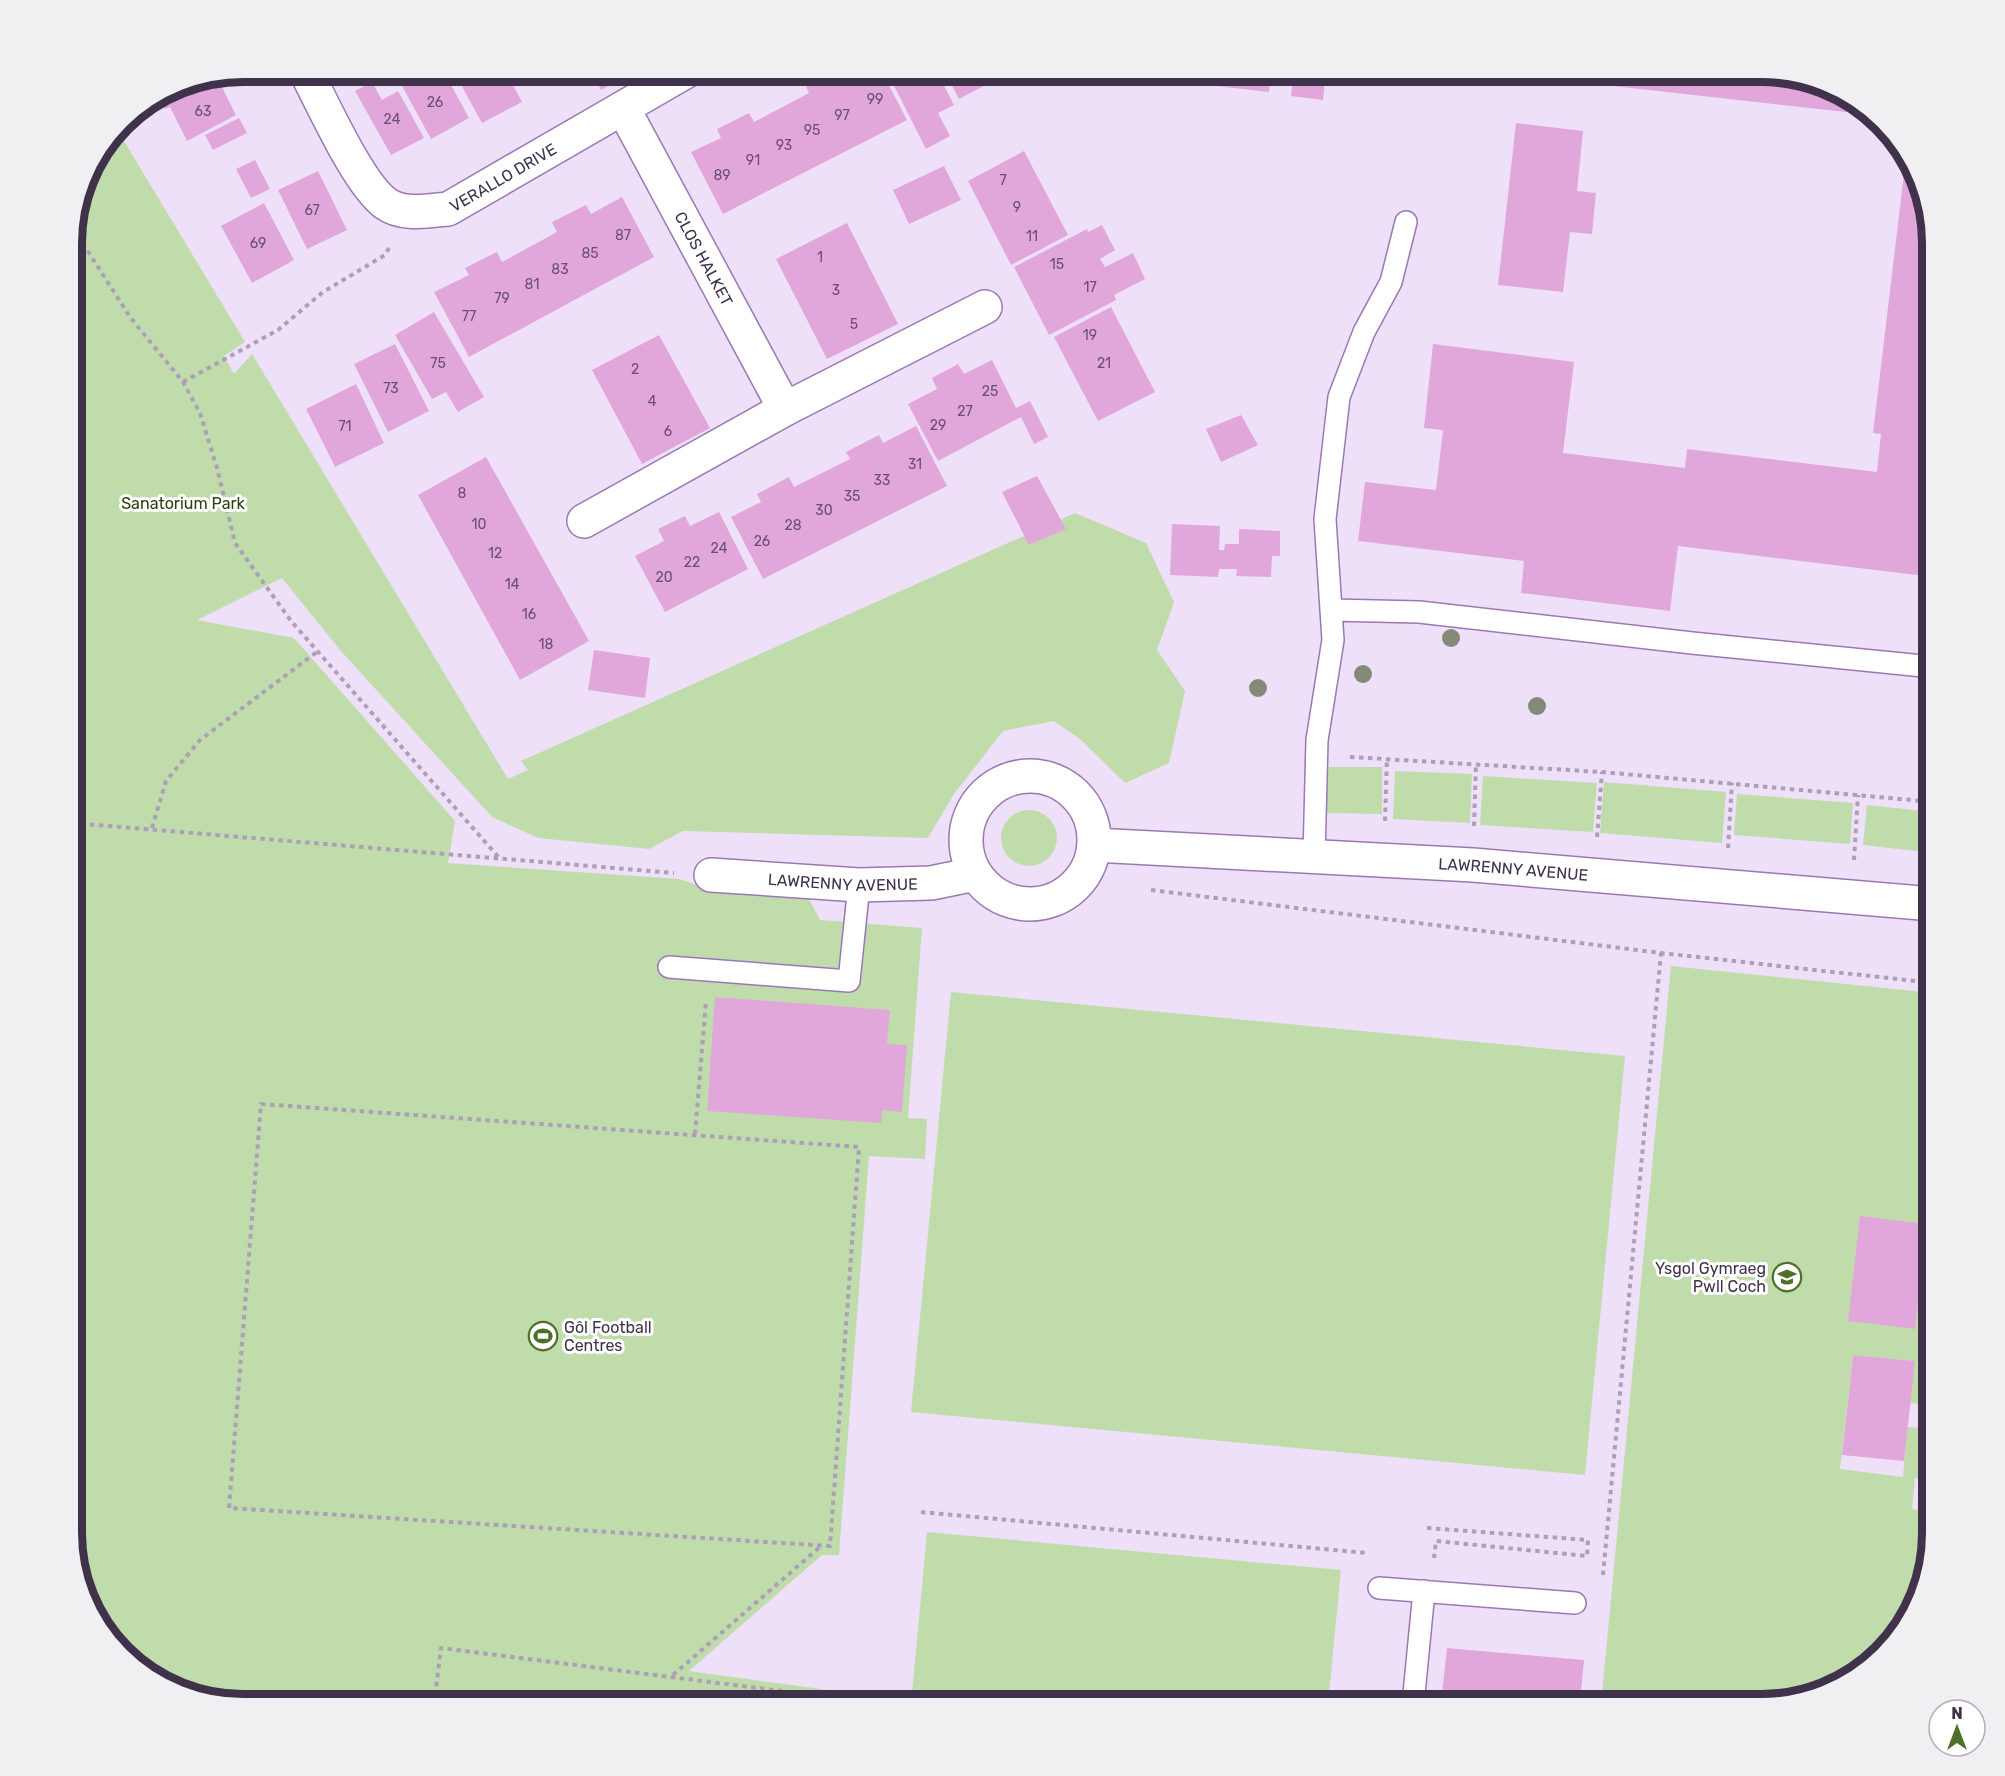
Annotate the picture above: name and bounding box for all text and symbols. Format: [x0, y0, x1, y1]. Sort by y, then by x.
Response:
house number: 99 [867, 91, 883, 108]
house number: 26 [427, 94, 443, 111]
house number: 63 [195, 103, 211, 120]
house number: 97 [834, 107, 850, 124]
house number: 24 [384, 111, 401, 128]
house number: 95 [804, 122, 820, 139]
house number: 93 [776, 137, 792, 154]
street label: VERALLO DRIVE [446, 139, 560, 216]
house number: 91 [746, 152, 760, 169]
house number: 89 [713, 167, 731, 184]
house number: 7 [999, 172, 1007, 189]
house number: 9 [1013, 199, 1021, 216]
house number: 67 [304, 202, 320, 219]
street label: CLOS HALKET [671, 209, 737, 309]
house number: 87 [615, 227, 631, 244]
house number: 11 [1026, 228, 1038, 245]
house number: 69 [250, 235, 266, 252]
house number: 85 [581, 245, 599, 262]
house number: 1 [817, 249, 823, 266]
house number: 15 [1050, 256, 1064, 273]
house number: 83 [551, 261, 569, 278]
house number: 81 [525, 276, 539, 293]
house number: 17 [1083, 279, 1097, 296]
house number: 3 [832, 282, 840, 299]
house number: 79 [494, 290, 510, 307]
house number: 77 [462, 308, 476, 325]
house number: 5 [850, 316, 858, 333]
house number: 19 [1083, 327, 1097, 344]
house number: 75 [430, 355, 446, 372]
house number: 21 [1097, 355, 1111, 372]
house number: 2 [631, 361, 639, 378]
house number: 73 [383, 380, 399, 397]
house number: 25 [982, 383, 998, 400]
house number: 4 [648, 393, 657, 410]
house number: 27 [957, 403, 973, 420]
house number: 29 [930, 417, 946, 434]
house number: 71 [338, 418, 352, 435]
house number: 6 [664, 423, 672, 440]
house number: 31 [908, 456, 922, 473]
house number: 33 [874, 472, 890, 489]
house number: 8 [458, 485, 467, 502]
house number: 35 [844, 488, 860, 505]
park label: Sanatorium Park [121, 494, 246, 513]
house number: 30 [815, 502, 833, 519]
house number: 10 [472, 516, 487, 533]
house number: 28 [784, 517, 802, 534]
house number: 26 [754, 533, 770, 550]
house number: 24 [711, 540, 728, 557]
house number: 12 [488, 545, 502, 562]
house number: 22 [684, 554, 700, 571]
house number: 20 [655, 569, 673, 586]
house number: 14 [505, 576, 520, 593]
house number: 16 [522, 606, 536, 623]
house number: 18 [539, 636, 554, 653]
street label: LAWRENNY AVENUE [1438, 854, 1589, 885]
street label: LAWRENNY AVENUE [767, 870, 918, 895]
place label: Ysgol Gymraeg Pwll Coch [1655, 1259, 1766, 1296]
school or university icon: Ysgol Gymraeg Pwll Coch [1771, 1261, 1803, 1293]
place label: Gôl Football Centres [564, 1318, 652, 1355]
sports icon: Gôl Football Centres [527, 1320, 559, 1352]
north arrow [1927, 1698, 1987, 1758]
text: N [1951, 1704, 1963, 1723]

